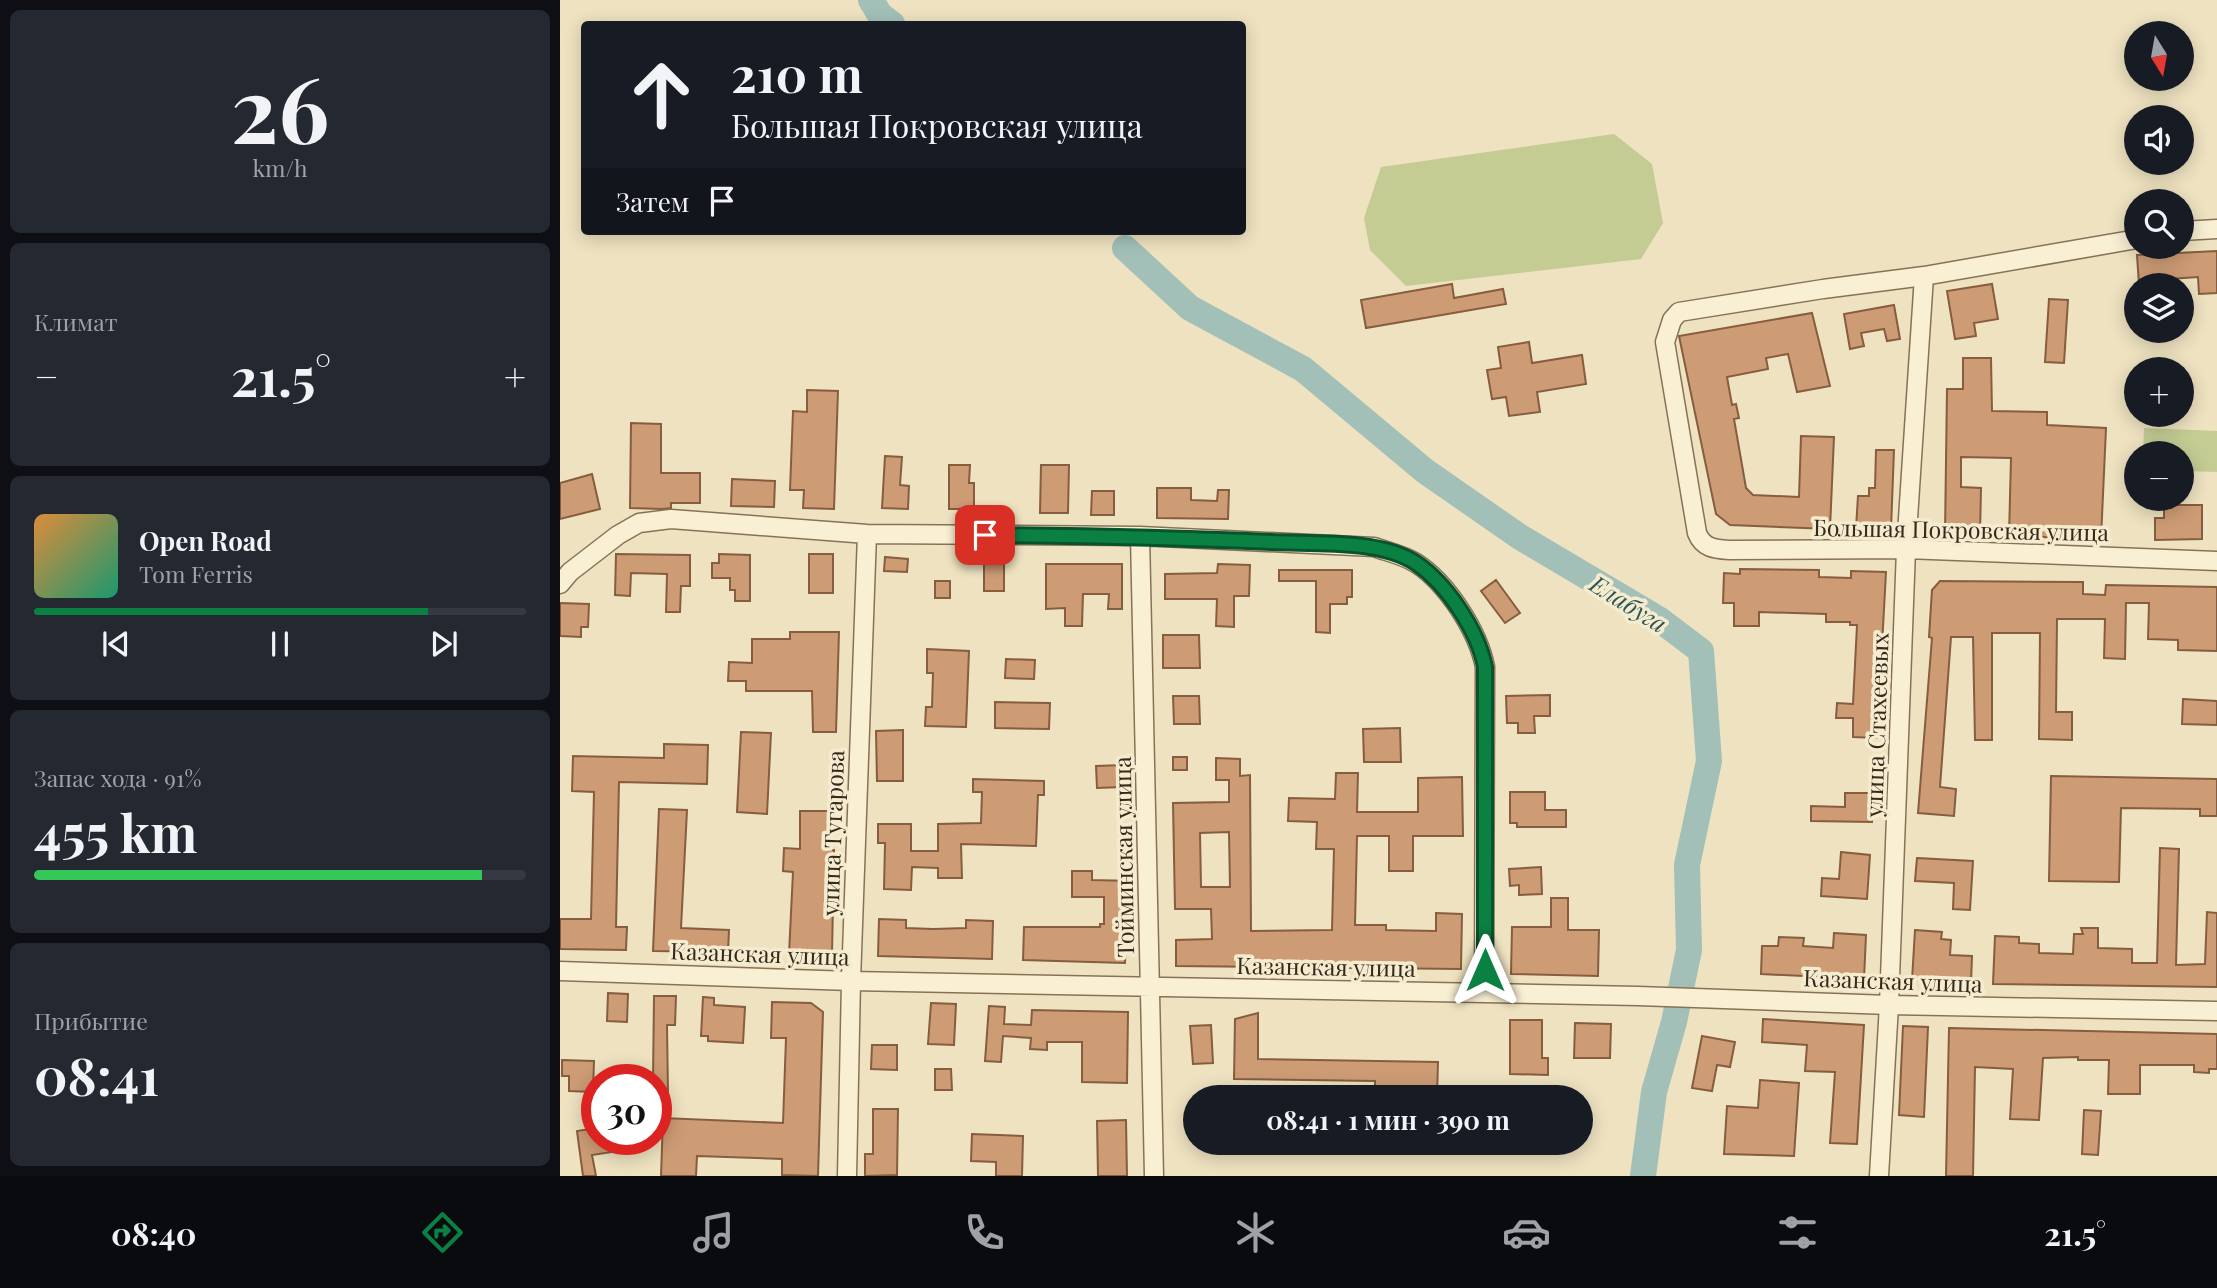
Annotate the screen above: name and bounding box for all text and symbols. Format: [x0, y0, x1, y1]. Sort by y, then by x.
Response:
north arrow [2124, 21, 2194, 91]
map controls [2124, 21, 2194, 511]
text: 210 m [731, 40, 863, 105]
text: 26 [231, 46, 329, 167]
icon: ahead [616, 49, 707, 140]
text: Большая Покровская улица [731, 103, 1143, 146]
button: sound [2124, 105, 2194, 175]
text: km/h [252, 152, 308, 183]
icon: arrive [703, 182, 741, 220]
text: Затем [616, 184, 689, 219]
button: search [2124, 189, 2194, 259]
button: layers [2124, 273, 2194, 343]
text: Климат [34, 306, 117, 337]
text: 21.5° [231, 341, 331, 410]
text: − [34, 350, 59, 401]
text: + [504, 350, 526, 401]
button: + [2124, 357, 2194, 427]
button: − [2124, 441, 2194, 511]
pin [955, 505, 1015, 565]
street label: Большая Покровская улица [1813, 511, 2110, 547]
icon: arrive [966, 516, 1004, 554]
text: Open Road [139, 523, 272, 558]
text: Tom Ferris [139, 558, 253, 589]
water label: Елабуга [1584, 566, 1674, 639]
icon: previous [97, 625, 135, 663]
icon: pause [261, 625, 299, 663]
icon: next [425, 625, 463, 663]
street label: улица Стахеевых [1857, 632, 1895, 819]
street label: улица Тугарова [814, 749, 850, 917]
street label: Тойминская улица [1106, 756, 1140, 958]
text: Запас хода · 91% [34, 762, 202, 793]
text: 455 km [34, 797, 197, 866]
position arrow [1448, 933, 1522, 1007]
street label: Казанская улица [670, 934, 851, 972]
street label: Казанская улица [1236, 949, 1416, 983]
street label: Казанская улица [1803, 961, 1984, 999]
text: Прибытие [34, 1005, 148, 1036]
text: 08:41 [34, 1040, 159, 1109]
speed limit sign: 30 [581, 1064, 672, 1155]
text: 08:41 · 1 мин · 390 m [1266, 1102, 1510, 1137]
icon: directions [418, 1208, 467, 1257]
icon: music [689, 1208, 738, 1257]
icon: phone [960, 1208, 1009, 1257]
icon: climate [1231, 1208, 1280, 1257]
icon: car [1502, 1208, 1551, 1257]
icon: filters [1773, 1208, 1822, 1257]
text: 08:40 [111, 1211, 196, 1254]
text: 21.5° [2044, 1211, 2106, 1254]

